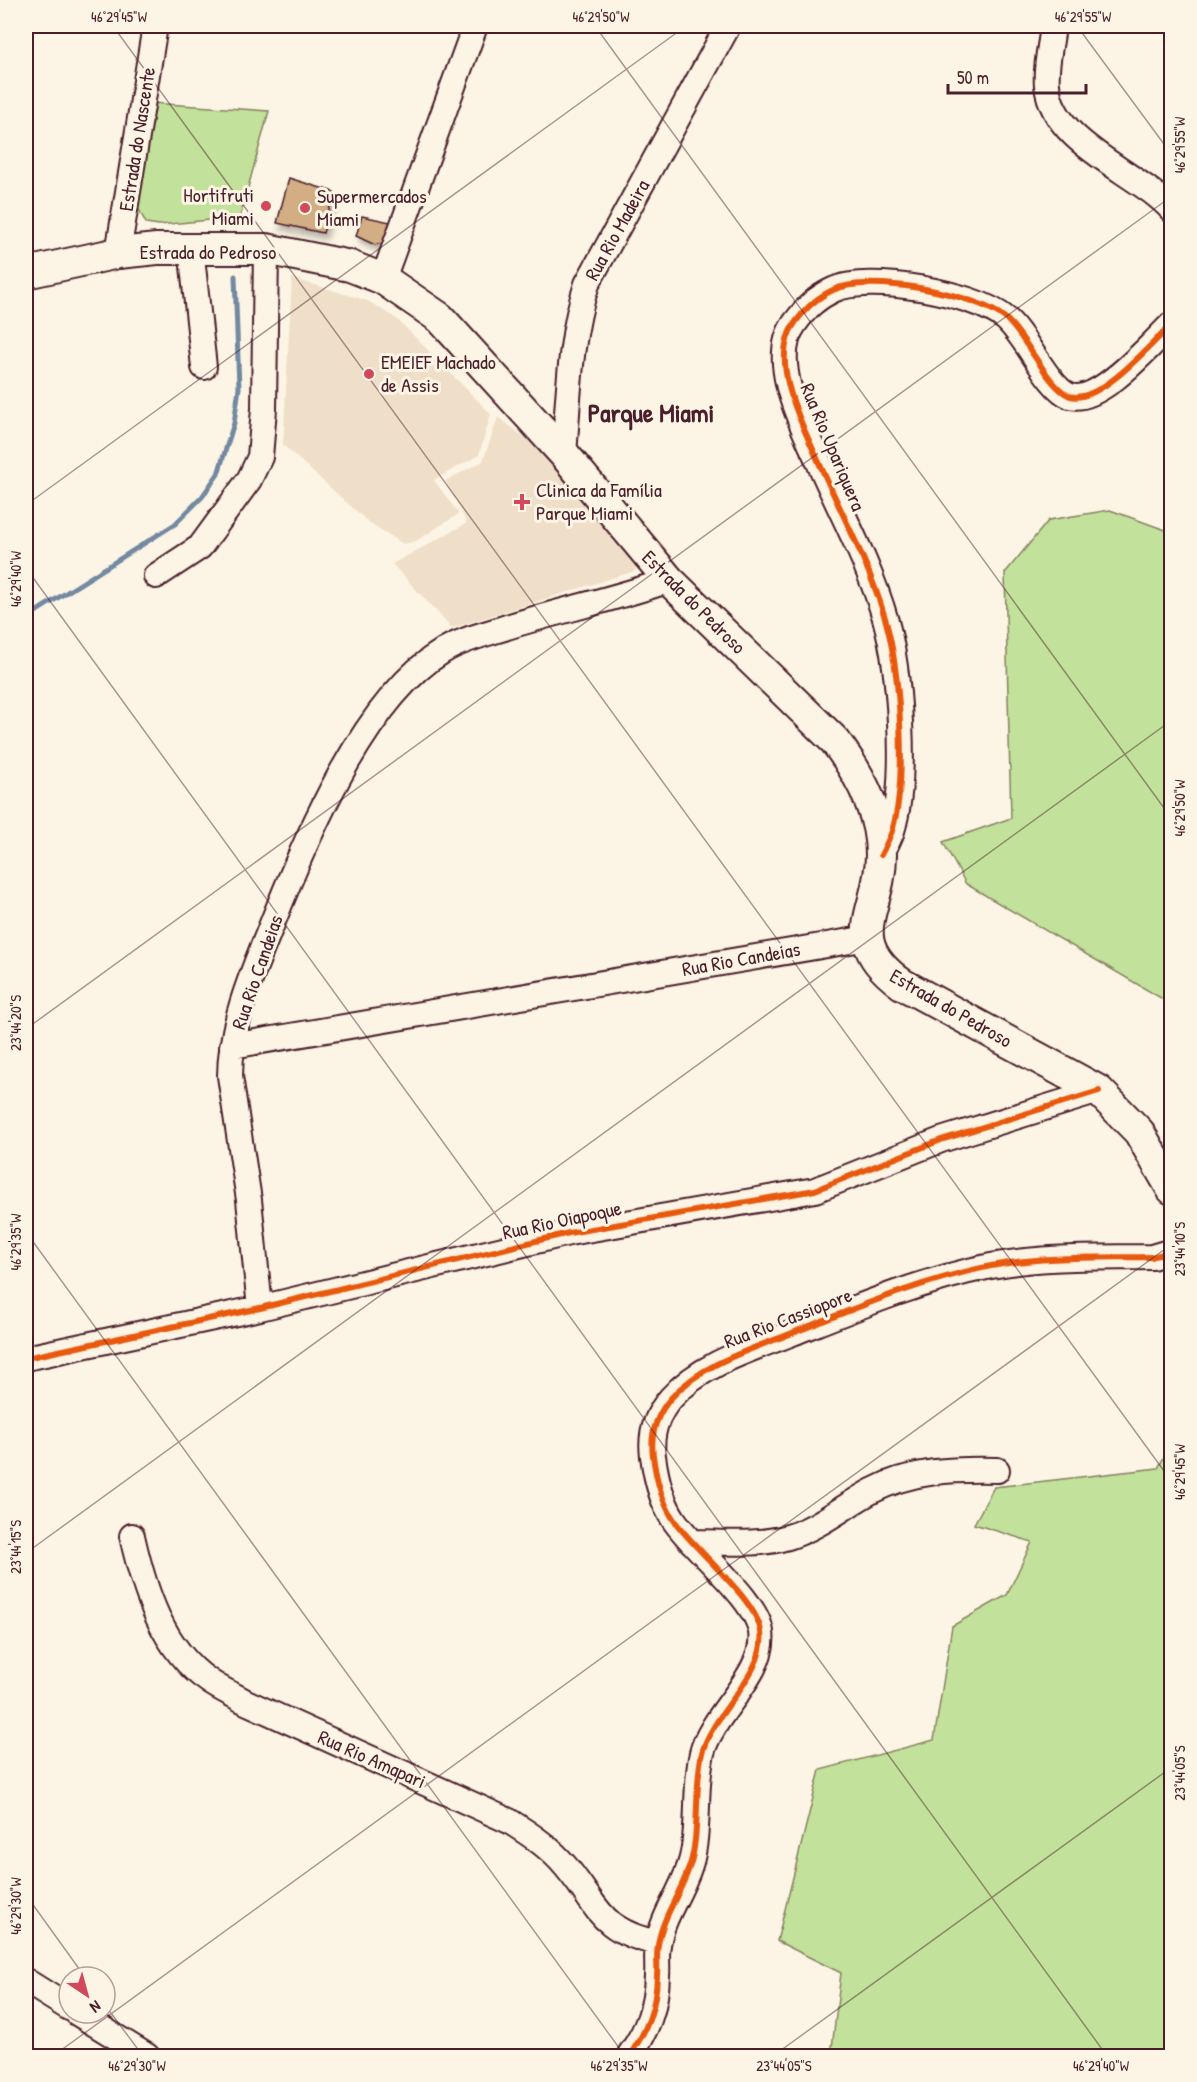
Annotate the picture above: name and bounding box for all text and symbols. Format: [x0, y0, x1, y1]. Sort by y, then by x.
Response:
text: 46°29'45"W [91, 6, 148, 27]
text: 46°29'50"W [573, 6, 630, 27]
text: 46°29'55"W [1055, 6, 1112, 27]
scale bar [948, 57, 1086, 95]
street label: Estrada do Nascente [112, 65, 161, 213]
text: 50 m [957, 65, 989, 90]
text: 46°29'55"W [1169, 116, 1190, 173]
street label: Rua Rio Madeira [578, 174, 655, 285]
place label: Hortifruti Miami [183, 181, 254, 231]
place label: Supermercados Miami [317, 182, 427, 232]
marker: Hortifruti Miami [259, 199, 273, 213]
marker: Supermercados Miami [298, 201, 312, 215]
street label: Estrada do Pedroso [140, 238, 276, 265]
place label: EMEIEF Machado de Assis [381, 348, 496, 398]
marker: EMEIEF Machado de Assis [362, 367, 376, 381]
street label: Rua Rio Upariquera [794, 379, 873, 515]
district label: Parque Miami [588, 395, 714, 431]
place label: Clinica da Família Parque Miami [536, 476, 662, 526]
marker: Clinica da Família Parque Miami [513, 493, 531, 511]
street label: Estrada do Pedroso [637, 544, 752, 659]
text: 46°29'40"W [5, 550, 26, 607]
text: 46°29'50"W [1169, 779, 1190, 836]
street label: Rua Rio Candeias [224, 911, 289, 1033]
street label: Rua Rio Candeias [680, 935, 802, 982]
street label: Estrada do Pedroso [885, 962, 1017, 1053]
text: 23°44'20"S [5, 995, 26, 1051]
street label: Rua Rio Oiapoque [500, 1194, 624, 1245]
text: 46°29'35"W [5, 1213, 26, 1270]
text: 23°44'10"S [1169, 1222, 1190, 1276]
street label: Rua Rio Cassiopore [720, 1281, 856, 1354]
text: 46°29'45"W [1169, 1443, 1190, 1500]
text: 23°44'15"S [5, 1520, 26, 1574]
street label: Rua Rio Amapari [314, 1723, 430, 1794]
text: 23°44'05"S [1169, 1745, 1190, 1801]
text: 46°29'30"W [5, 1877, 26, 1935]
north arrow [57, 1965, 117, 2025]
text: N [86, 1996, 106, 2019]
text: 46°29'30"W [108, 2055, 166, 2076]
text: 46°29'35"W [591, 2055, 648, 2076]
text: 23°44'05"S [756, 2055, 812, 2076]
text: 46°29'40"W [1073, 2055, 1130, 2076]

